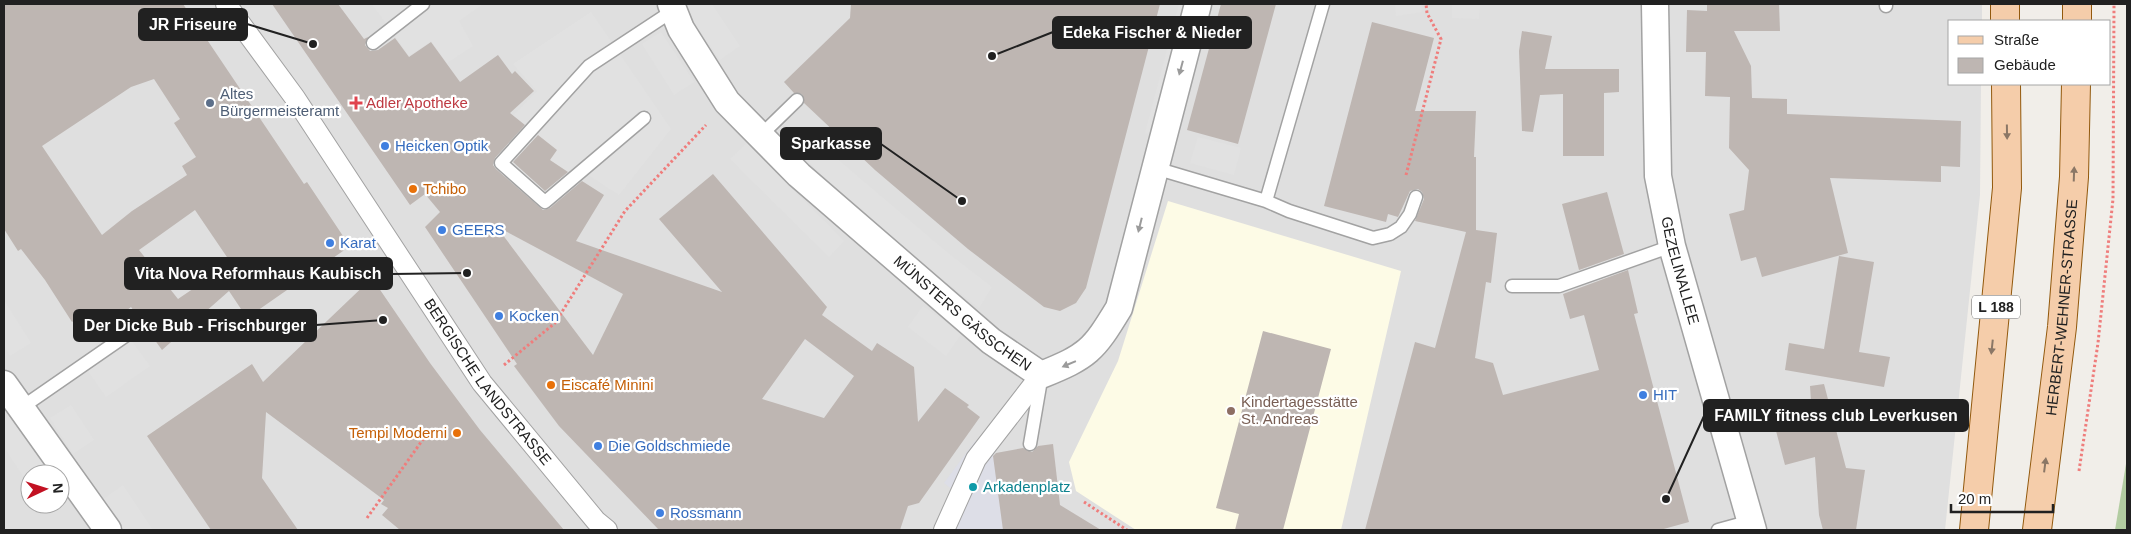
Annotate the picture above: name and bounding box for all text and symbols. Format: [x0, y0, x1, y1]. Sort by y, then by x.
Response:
callout: JR Friseure [139, 9, 247, 40]
text: JR Friseure [149, 16, 237, 33]
callout: Edeka Fischer & Nieder [1053, 17, 1251, 48]
legend [1948, 20, 2111, 85]
text: Edeka Fischer & Nieder [1063, 24, 1241, 41]
text: Straße [1994, 31, 2039, 48]
text: Gebäude [1994, 56, 2056, 73]
one-way arrow [1177, 60, 1185, 75]
place label: Altes Bürgermeisteramt [220, 85, 340, 119]
place label: Adler Apotheke [366, 94, 468, 111]
marker: Altes Bürgermeisteramt [204, 97, 216, 109]
marker: Adler Apotheke [350, 97, 362, 109]
one-way arrow [2003, 125, 2011, 141]
callout: Sparkasse [781, 128, 881, 159]
text: Sparkasse [791, 135, 871, 152]
place label: Heicken Optik [395, 137, 489, 154]
marker: Heicken Optik [379, 140, 391, 152]
one-way arrow [2070, 165, 2078, 181]
place label: Tchibo [423, 180, 466, 197]
marker: Tchibo [407, 183, 419, 195]
street label: HERBERT-WEHNER-STRASSE [2042, 198, 2080, 417]
street label: GEZELINALLEE [1658, 215, 1703, 326]
one-way arrow [1136, 217, 1144, 232]
place label: GEERS [452, 221, 505, 238]
marker: GEERS [436, 224, 448, 236]
place label: Karat [340, 234, 377, 251]
marker: Karat [324, 237, 336, 249]
street label: MÜNSTERS GÄSSCHEN [891, 252, 1035, 374]
callout: Vita Nova Reformhaus Kaubisch [125, 258, 392, 289]
text: Vita Nova Reformhaus Kaubisch [135, 265, 381, 282]
street label: BERGISCHE LANDSTRASSE [421, 295, 555, 468]
road number: L 188 [1972, 296, 2020, 318]
place label: Kocken [509, 307, 559, 324]
callout: Der Dicke Bub - Frischburger [74, 310, 316, 341]
marker: Kocken [493, 310, 505, 322]
text: Der Dicke Bub - Frischburger [84, 317, 306, 334]
one-way arrow [1988, 339, 1996, 355]
one-way arrow [1062, 360, 1076, 368]
place label: Eiscafé Minini [561, 376, 654, 393]
marker: Eiscafé Minini [545, 379, 557, 391]
place label: HIT [1653, 386, 1677, 403]
marker: HIT [1637, 389, 1649, 401]
place label: Kindertagesstätte St. Andreas [1241, 393, 1358, 427]
callout: FAMILY fitness club Leverkusen [1704, 400, 1968, 431]
marker: Kindertagesstätte St. Andreas [1225, 405, 1237, 417]
text: FAMILY fitness club Leverkusen [1714, 407, 1958, 424]
place label: Tempi Moderni [349, 424, 447, 441]
marker: Tempi Moderni [451, 427, 463, 439]
place label: Die Goldschmiede [608, 437, 731, 454]
marker: Die Goldschmiede [592, 440, 604, 452]
one-way arrow [2041, 456, 2049, 472]
north arrow [20, 464, 70, 514]
place label: Arkadenplatz [983, 478, 1071, 495]
marker: Arkadenplatz [967, 481, 979, 493]
text: N [50, 482, 66, 494]
scale bar [1951, 482, 2054, 514]
text: 20 m [1958, 490, 1991, 507]
place label: Rossmann [670, 504, 742, 521]
marker: Rossmann [654, 507, 666, 519]

